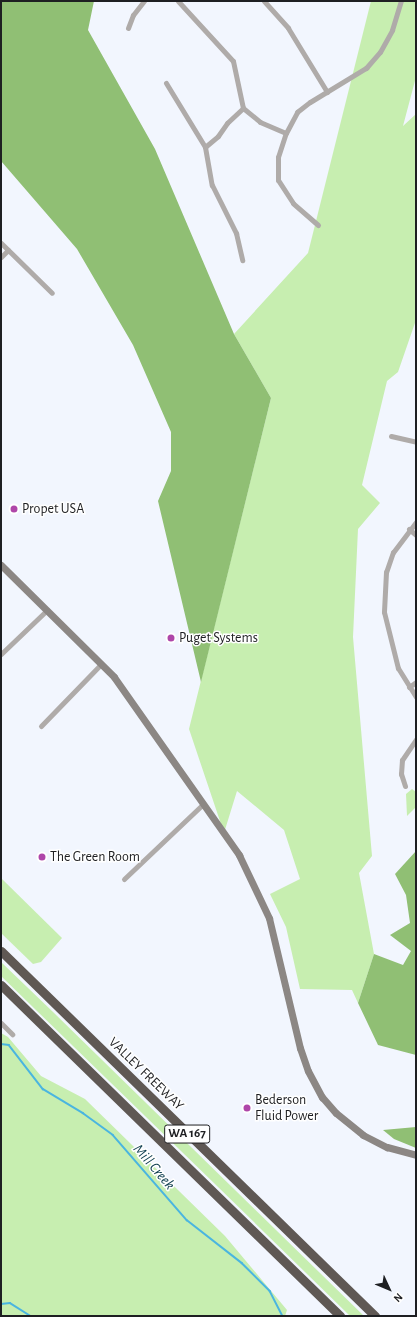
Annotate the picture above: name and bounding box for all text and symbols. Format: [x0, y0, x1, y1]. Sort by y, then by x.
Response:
place label: Propet USA [22, 501, 84, 517]
marker: Propet USA [9, 504, 19, 514]
place label: Puget Systems [179, 630, 258, 646]
marker: Puget Systems [166, 633, 176, 643]
place label: The Green Room [50, 849, 140, 865]
marker: The Green Room [37, 852, 47, 862]
street label: VALLEY FREEWAY [105, 1034, 187, 1114]
place label: Bederson Fluid Power [255, 1092, 318, 1124]
marker: Bederson Fluid Power [242, 1103, 252, 1113]
road number: WA 167 [164, 1123, 210, 1145]
water label: Mill Creek [129, 1141, 179, 1193]
north arrow [369, 1269, 409, 1309]
text: N [391, 1291, 405, 1304]

